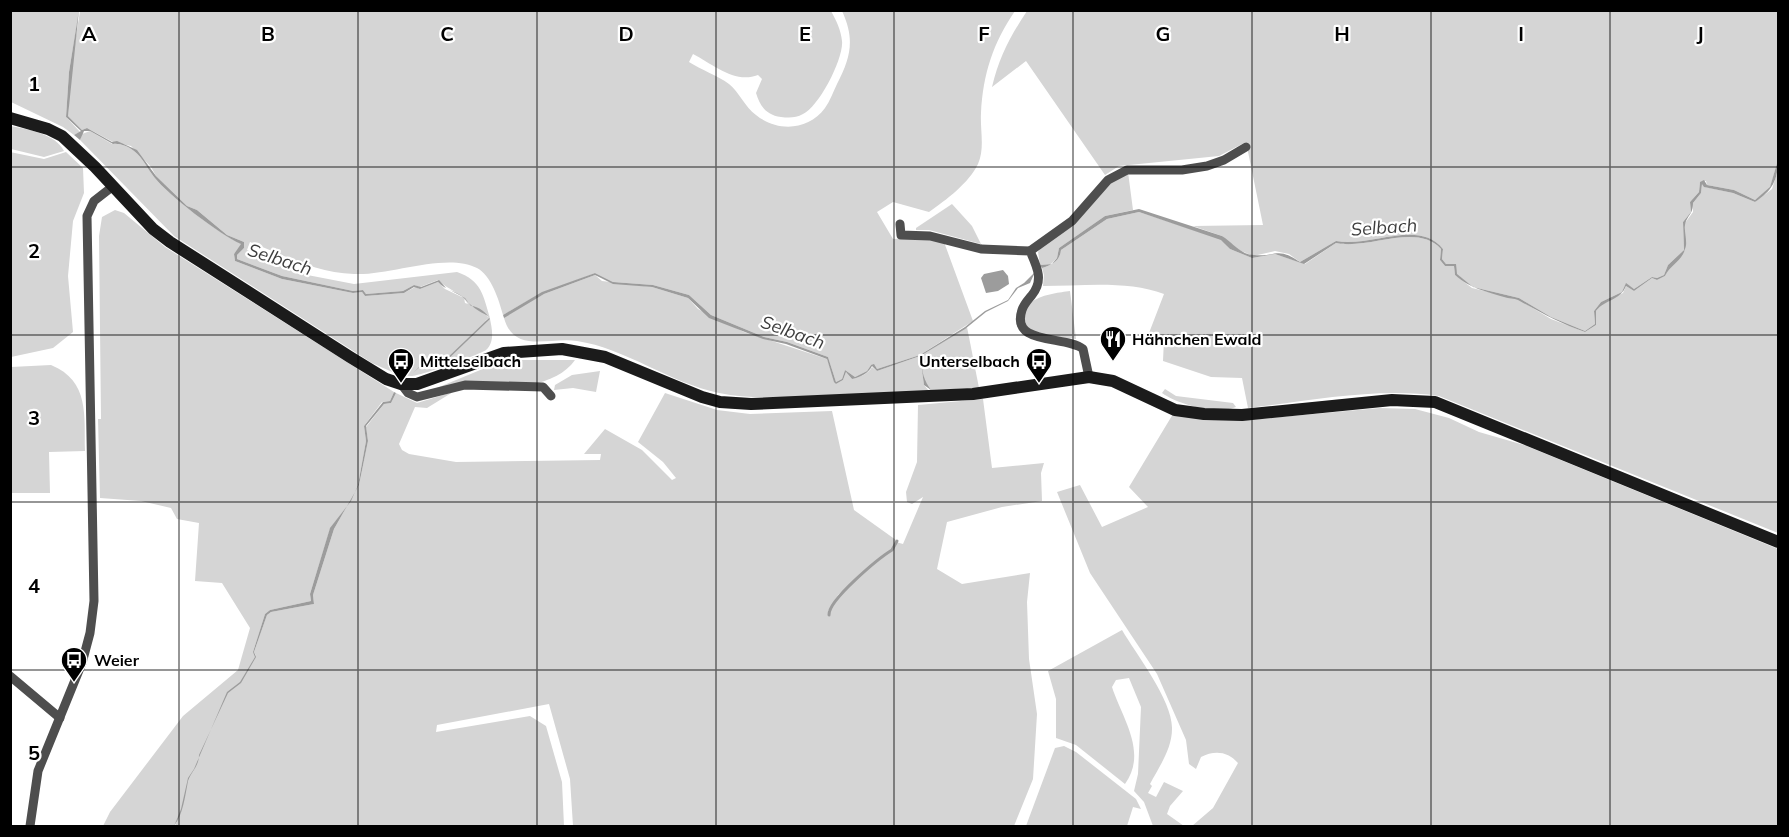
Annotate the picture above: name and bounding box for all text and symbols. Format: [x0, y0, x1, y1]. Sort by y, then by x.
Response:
text: A [82, 21, 97, 46]
text: B [261, 21, 275, 46]
text: C [440, 21, 454, 46]
text: D [618, 21, 634, 46]
text: E [799, 21, 811, 46]
text: F [978, 21, 990, 46]
text: G [1156, 21, 1170, 46]
text: H [1334, 21, 1350, 46]
text: I [1518, 21, 1524, 46]
text: J [1696, 21, 1704, 46]
text: 1 [28, 71, 40, 96]
water label: Selbach [1350, 213, 1418, 241]
text: 2 [28, 238, 40, 263]
water label: Selbach [245, 238, 315, 280]
water label: Selbach [758, 310, 828, 354]
restaurant icon: Hähnchen Ewald [1098, 324, 1128, 362]
place label: Hähnchen Ewald [1132, 329, 1262, 349]
bus stop icon: Mittelselbach [386, 346, 416, 384]
bus stop icon: Unterselbach [1024, 346, 1054, 384]
place label: Mittelselbach [420, 351, 521, 371]
place label: Unterselbach [919, 351, 1020, 371]
text: 3 [28, 405, 40, 430]
text: 4 [28, 573, 40, 598]
bus stop icon: Weier [59, 645, 89, 683]
place label: Weier [94, 650, 140, 670]
text: 5 [28, 740, 40, 765]

